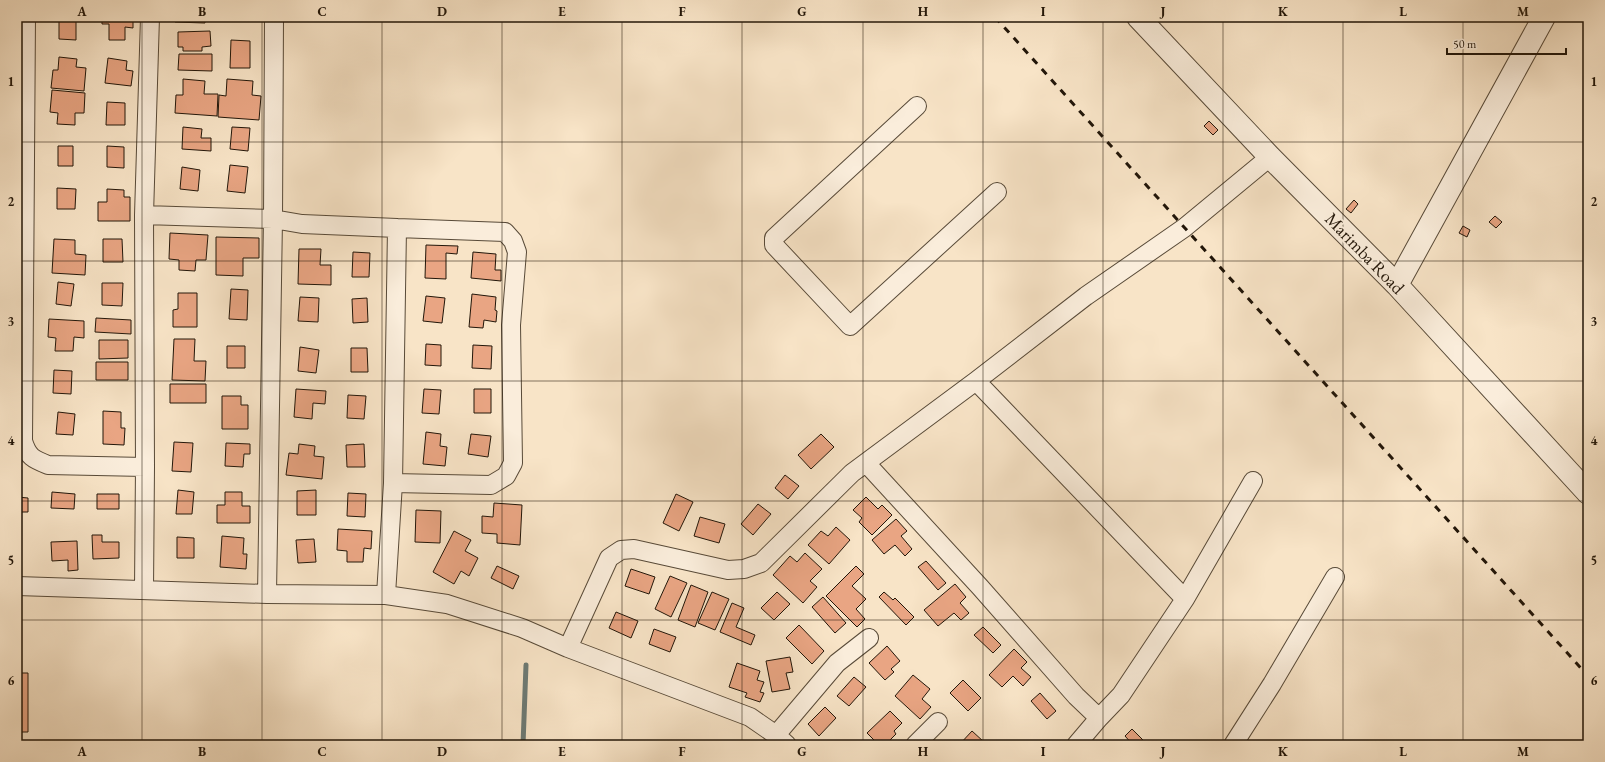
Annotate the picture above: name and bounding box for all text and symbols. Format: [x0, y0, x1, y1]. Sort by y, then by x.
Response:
text: A [76, 3, 87, 20]
text: B [198, 3, 206, 20]
text: C [317, 3, 327, 20]
text: D [437, 3, 447, 20]
text: E [558, 3, 566, 20]
text: F [678, 3, 686, 20]
text: G [797, 3, 807, 20]
text: H [918, 3, 929, 20]
text: I [1041, 3, 1046, 20]
text: J [1159, 3, 1166, 20]
text: K [1278, 3, 1289, 20]
text: L [1399, 3, 1407, 20]
text: M [1517, 3, 1529, 20]
scale bar [1447, 30, 1566, 56]
text: 50 m [1453, 36, 1477, 52]
text: 1 [8, 73, 15, 90]
text: 1 [1591, 73, 1598, 90]
text: 2 [8, 193, 15, 210]
text: 2 [1591, 193, 1598, 210]
street label: Marimba Road [1320, 207, 1410, 299]
text: 3 [8, 313, 15, 330]
text: 3 [1591, 313, 1598, 330]
text: 4 [8, 432, 15, 449]
text: 4 [1591, 432, 1598, 449]
text: 5 [8, 552, 14, 569]
text: 5 [1591, 552, 1597, 569]
text: 6 [8, 672, 15, 689]
text: 6 [1591, 672, 1598, 689]
text: A [76, 743, 87, 760]
text: B [198, 743, 206, 760]
text: C [317, 743, 327, 760]
text: D [437, 743, 447, 760]
text: E [558, 743, 566, 760]
text: F [678, 743, 686, 760]
text: G [797, 743, 807, 760]
text: H [918, 743, 929, 760]
text: I [1041, 743, 1046, 760]
text: J [1159, 743, 1166, 760]
text: K [1278, 743, 1289, 760]
text: L [1399, 743, 1407, 760]
text: M [1517, 743, 1529, 760]

